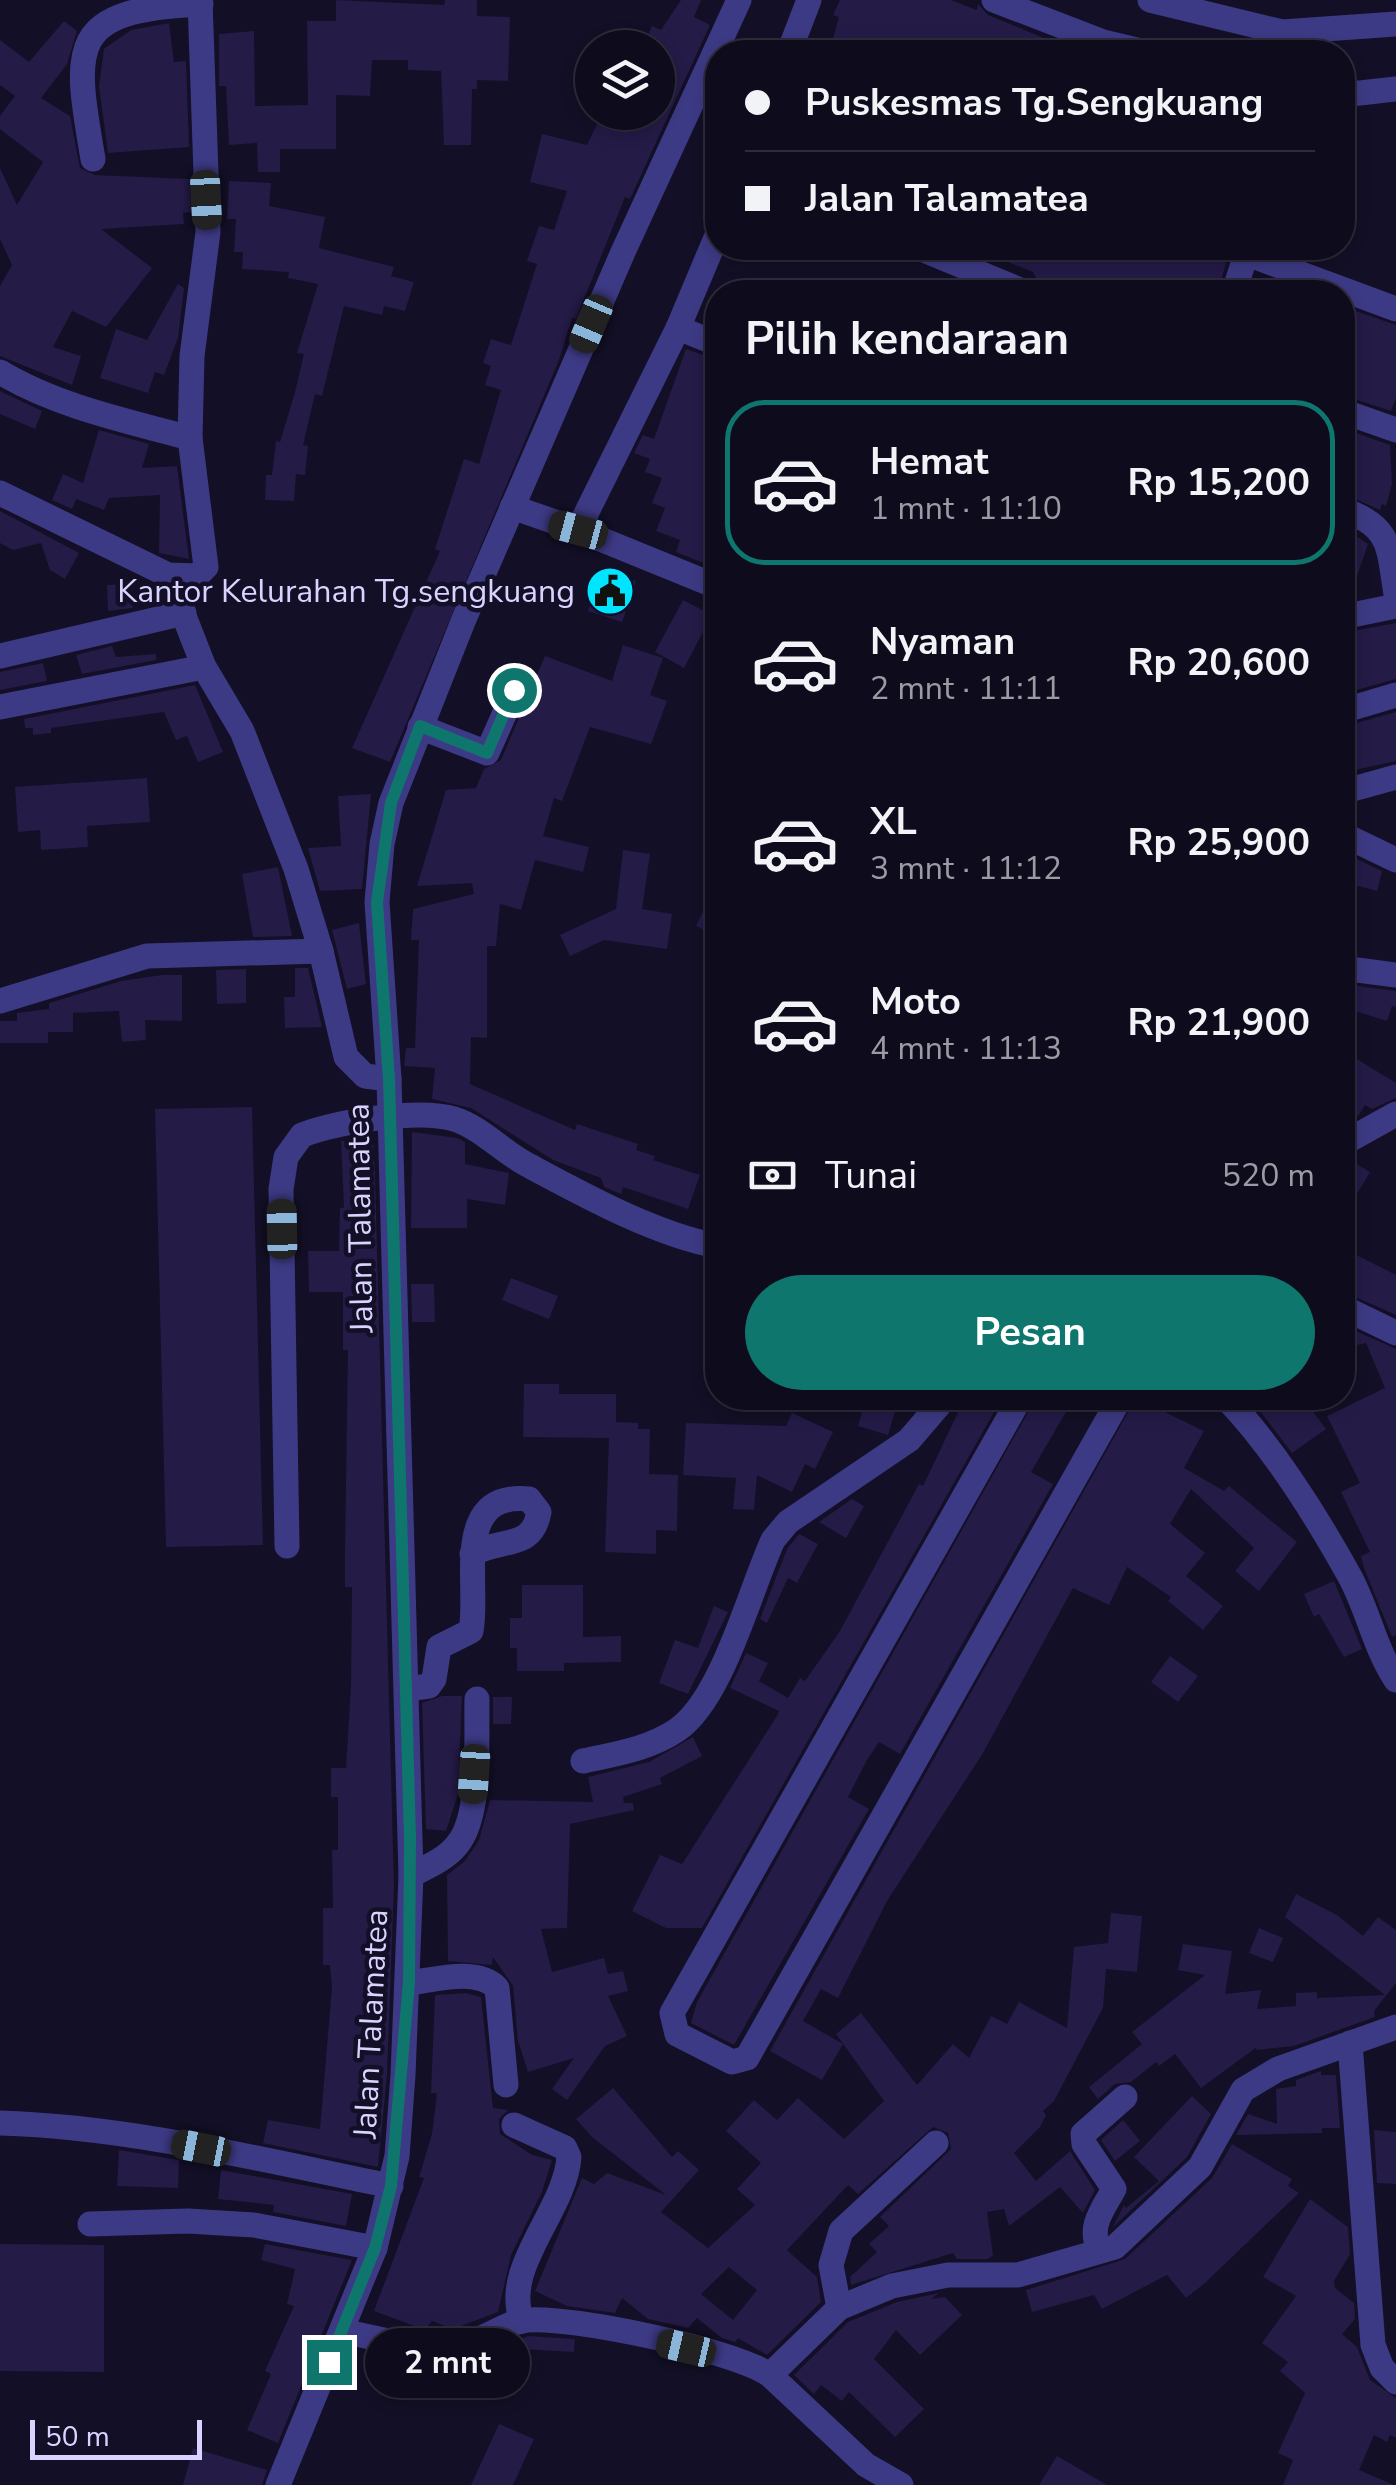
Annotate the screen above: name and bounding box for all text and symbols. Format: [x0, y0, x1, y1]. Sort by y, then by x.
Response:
map controls [575, 30, 675, 130]
button: layers [575, 30, 675, 130]
text: Puskesmas Tg.Sengkuang [805, 77, 1264, 128]
car [189, 169, 223, 231]
text: Jalan Talamatea [805, 173, 1089, 224]
car [565, 291, 617, 357]
text: Pilih kendaraan [745, 309, 1069, 370]
text: Hemat [870, 436, 989, 487]
icon: car [750, 438, 840, 528]
text: Rp 15,200 [1127, 457, 1310, 508]
text: 1 mnt · 11:10 [870, 487, 1062, 530]
car [545, 508, 611, 552]
public building icon: Kantor Kelurahan Tg.sengkuang [584, 565, 636, 617]
place label: Kantor Kelurahan Tg.sengkuang [117, 570, 575, 613]
text: Nyaman [870, 616, 1015, 667]
icon: car [750, 618, 840, 708]
text: Rp 20,600 [1127, 637, 1310, 688]
text: 2 mnt · 11:11 [870, 667, 1062, 710]
route start [492, 668, 537, 713]
text: XL [870, 796, 917, 847]
icon: car [750, 798, 840, 888]
text: Rp 25,900 [1127, 817, 1310, 868]
text: 3 mnt · 11:12 [870, 847, 1062, 890]
text: Moto [870, 976, 961, 1027]
icon: car [750, 978, 840, 1068]
text: Rp 21,900 [1127, 997, 1310, 1048]
text: 4 mnt · 11:13 [870, 1027, 1062, 1070]
street label: Jalan Talamatea [336, 1103, 384, 1334]
icon: cash [745, 1148, 800, 1203]
text: Tunai [825, 1150, 917, 1201]
text: 520 m [1222, 1154, 1315, 1197]
car [266, 1199, 298, 1259]
button: Pesan [745, 1275, 1315, 1390]
car [457, 1743, 491, 1805]
street label: Jalan Talamatea [343, 1908, 398, 2141]
car [169, 2128, 233, 2168]
callout: 2 mnt [364, 2327, 529, 2397]
car [653, 2327, 719, 2369]
route end [307, 2340, 352, 2385]
text: 2 mnt [404, 2341, 491, 2384]
scale bar [30, 2415, 202, 2460]
text: 50 m [45, 2418, 110, 2456]

